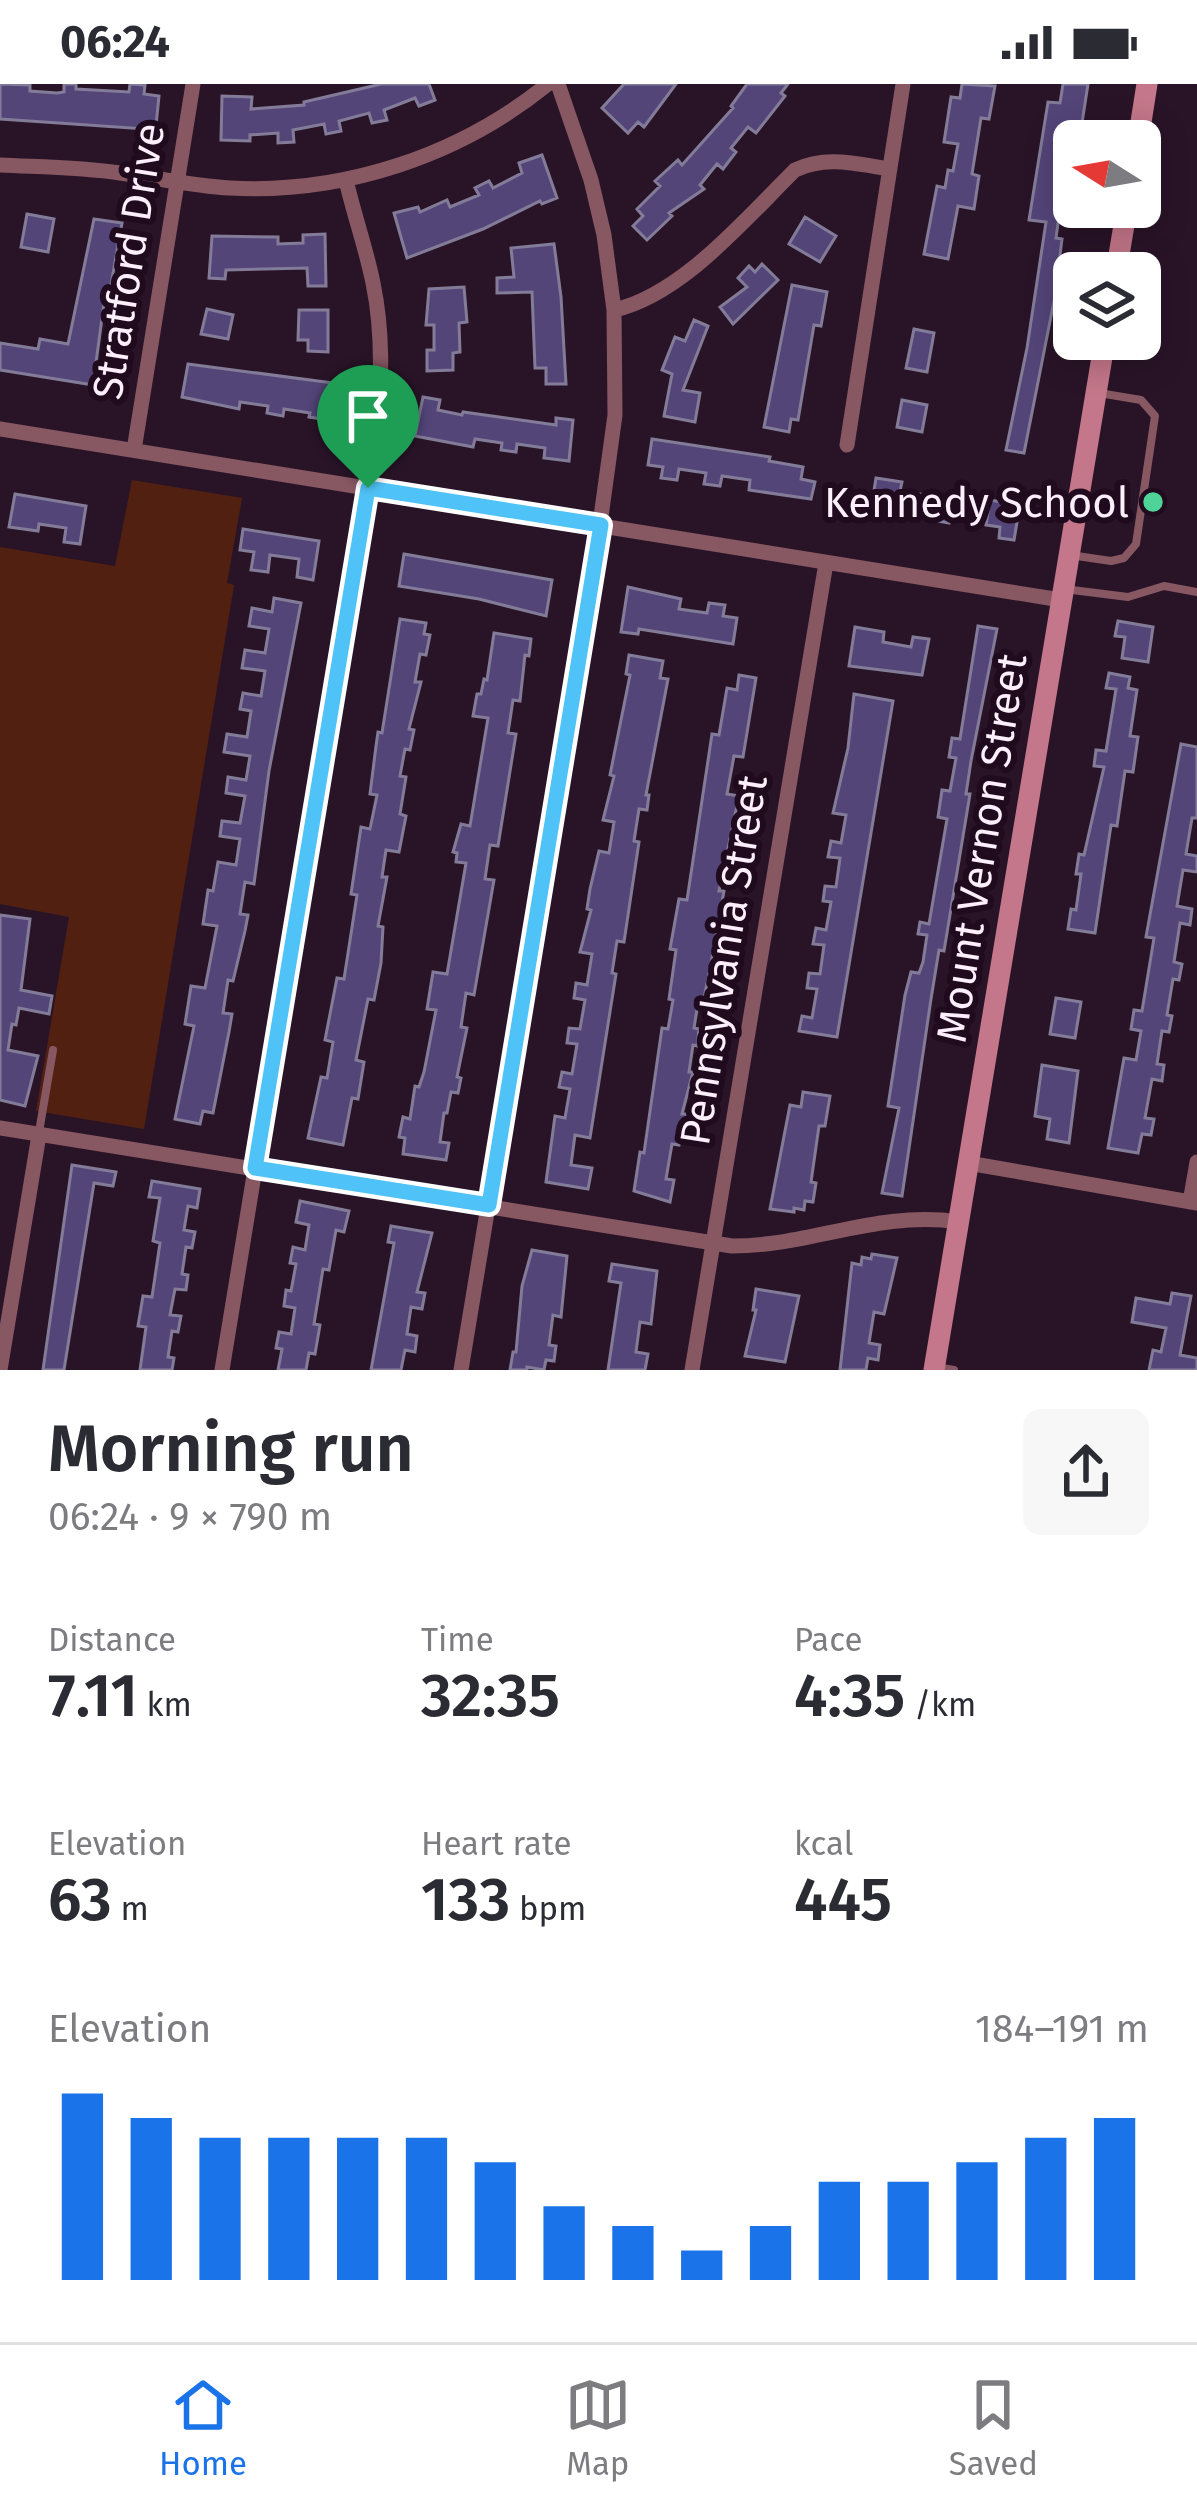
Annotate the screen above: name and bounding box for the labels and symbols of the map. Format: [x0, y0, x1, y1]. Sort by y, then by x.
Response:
street label: Stratford Drive [82, 120, 175, 403]
north arrow [1053, 120, 1161, 228]
pin [317, 365, 419, 488]
place label: Kennedy School [824, 478, 1129, 528]
marker: Kennedy School [1140, 489, 1166, 515]
street label: Mount Vernon Street [927, 649, 1038, 1046]
street label: Pennsylvania Street [670, 771, 778, 1149]

